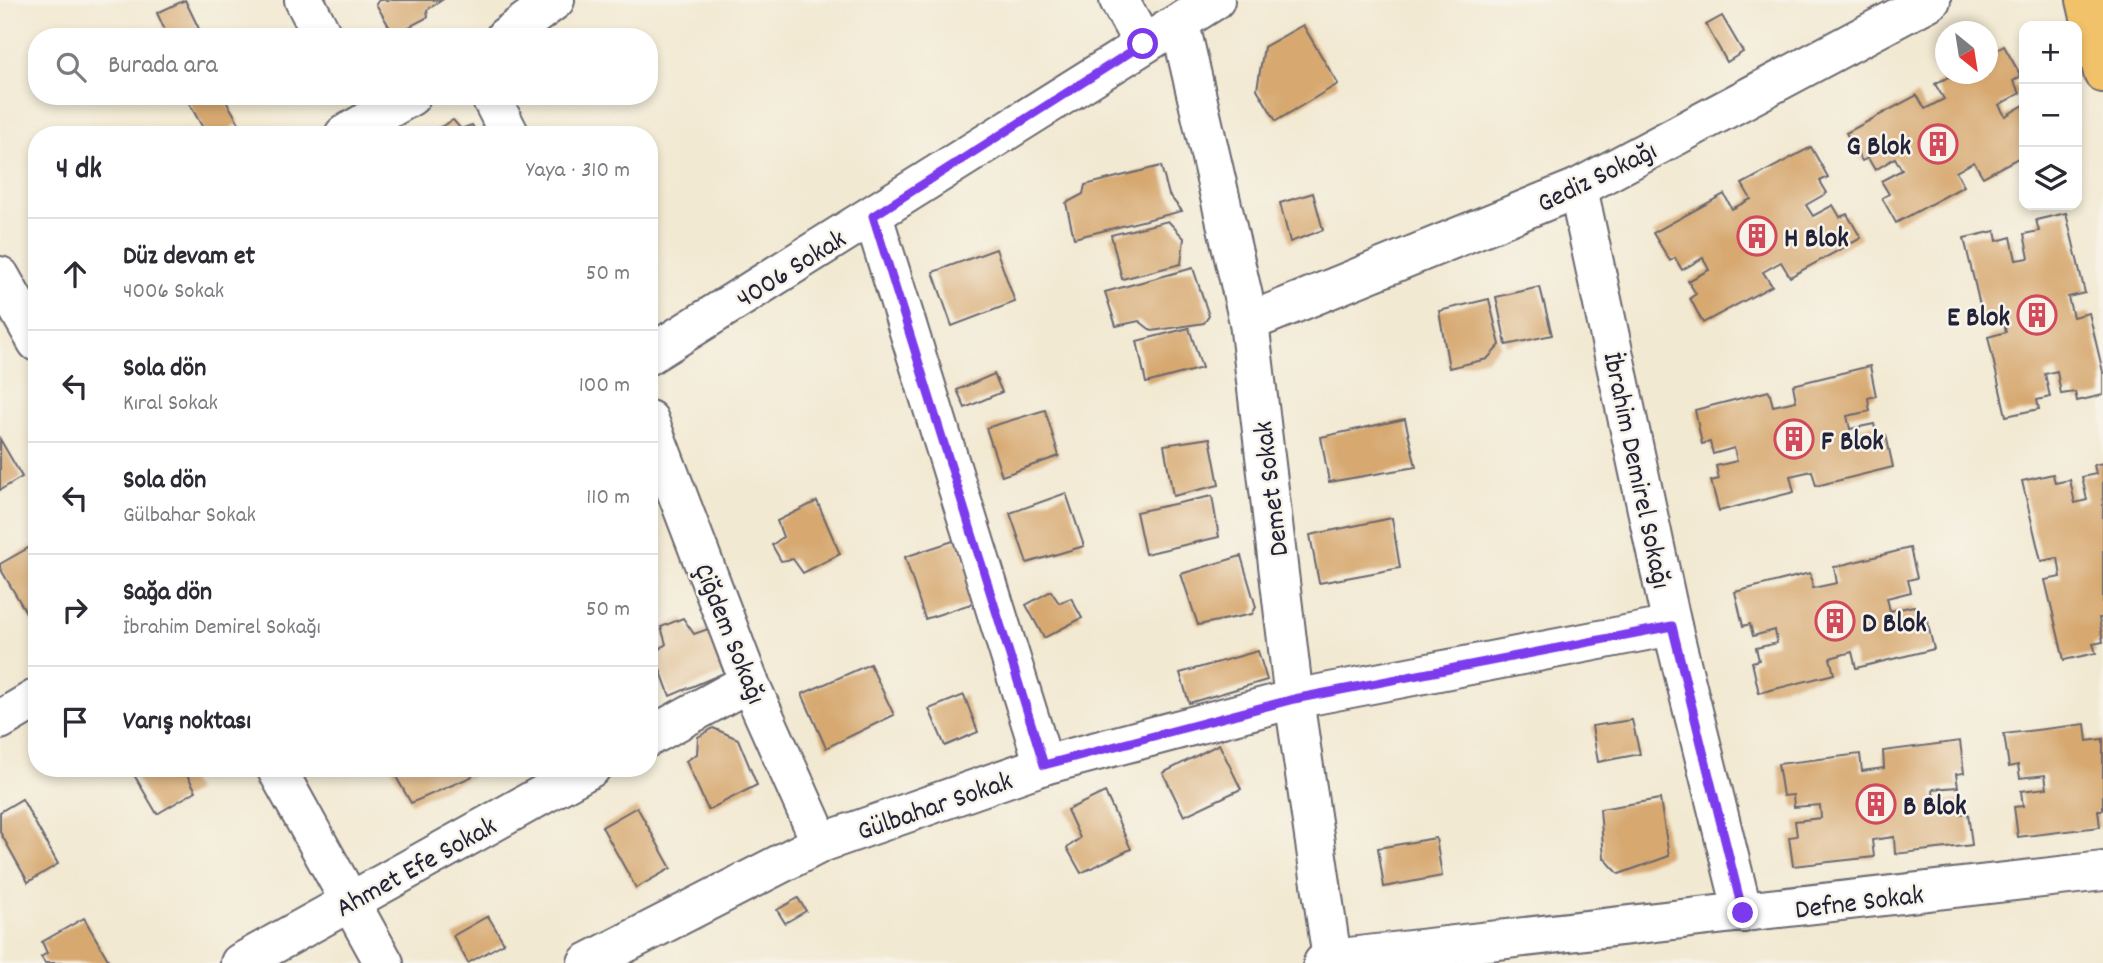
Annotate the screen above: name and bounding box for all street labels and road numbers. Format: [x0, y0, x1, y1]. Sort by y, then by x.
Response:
street label: Gediz Sokağı [1532, 133, 1665, 226]
street label: 4006 Sokak [730, 222, 855, 321]
street label: İbrahim Demirel Sokağı [1590, 349, 1679, 593]
street label: Demet Sokak [1246, 418, 1302, 558]
street label: Çiğdem Sokağı [681, 559, 774, 711]
street label: Gülbahar Sokak [853, 763, 1019, 854]
street label: Ahmet Efe Sokak [330, 809, 505, 930]
street label: Defne Sokak [1793, 877, 1926, 933]

